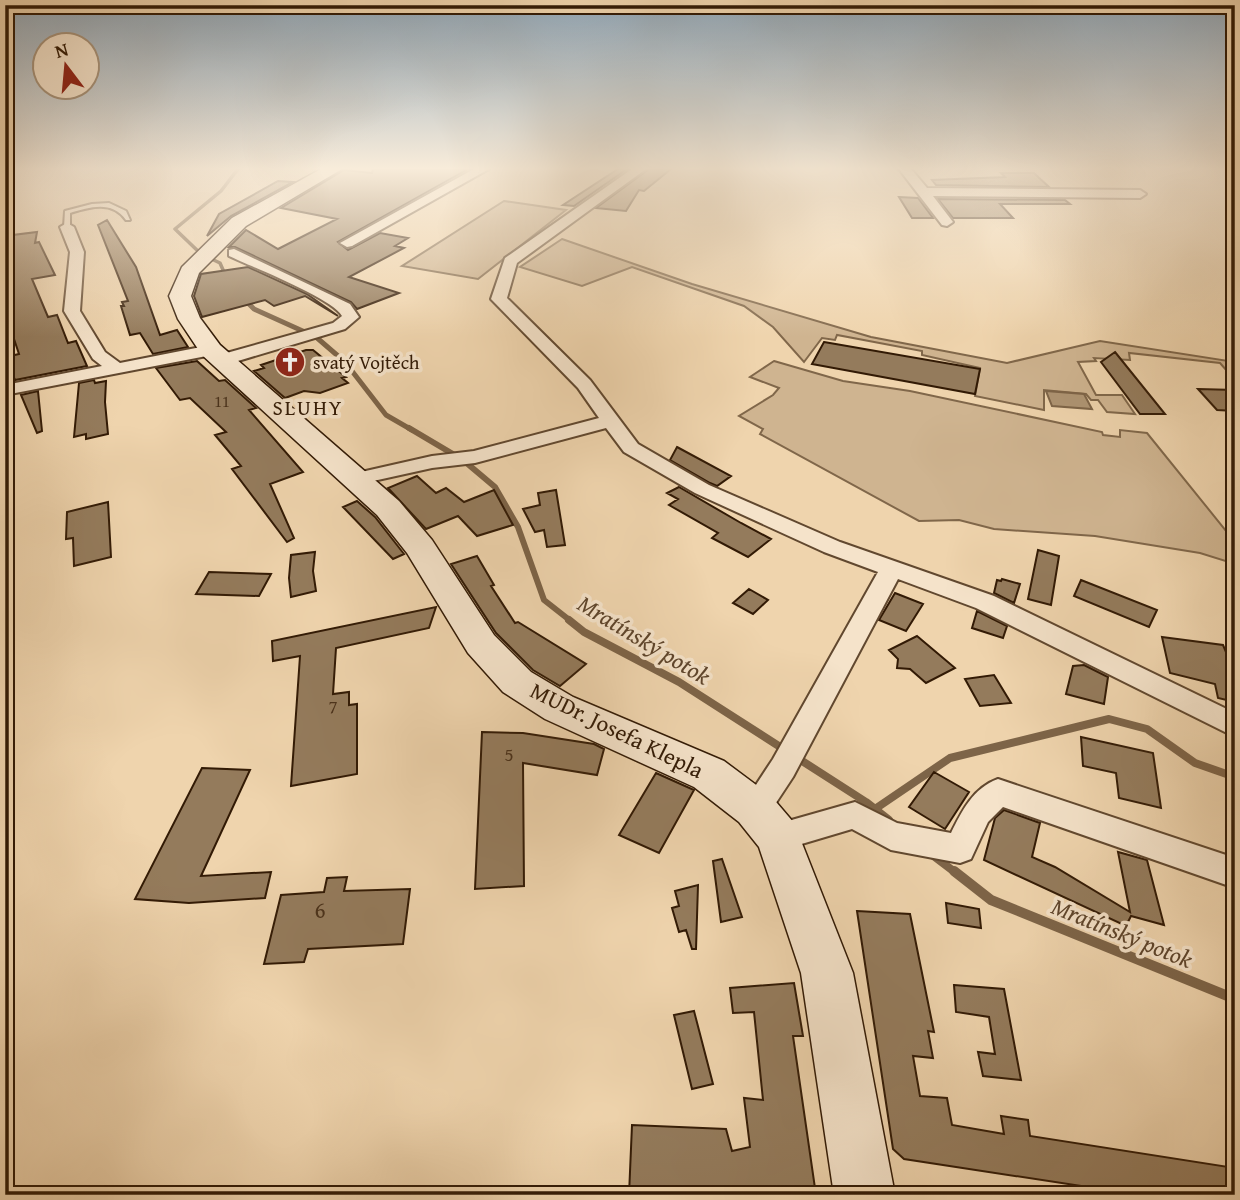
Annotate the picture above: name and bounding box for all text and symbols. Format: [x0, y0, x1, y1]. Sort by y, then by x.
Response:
north arrow [32, 32, 102, 102]
text: N [51, 34, 72, 65]
church icon: svatý Vojtěch [273, 345, 307, 379]
place label: svatý Vojtěch [313, 348, 420, 376]
house number: 11 [214, 389, 230, 413]
district label: SLUHY [273, 392, 343, 423]
water label: Mratínský potok [571, 586, 717, 693]
street label: MUDr. Josefa Klepla [525, 673, 710, 786]
house number: 7 [328, 692, 338, 720]
house number: 5 [504, 740, 514, 768]
water label: Mratínský potok [1046, 888, 1198, 977]
house number: 6 [314, 893, 326, 926]

